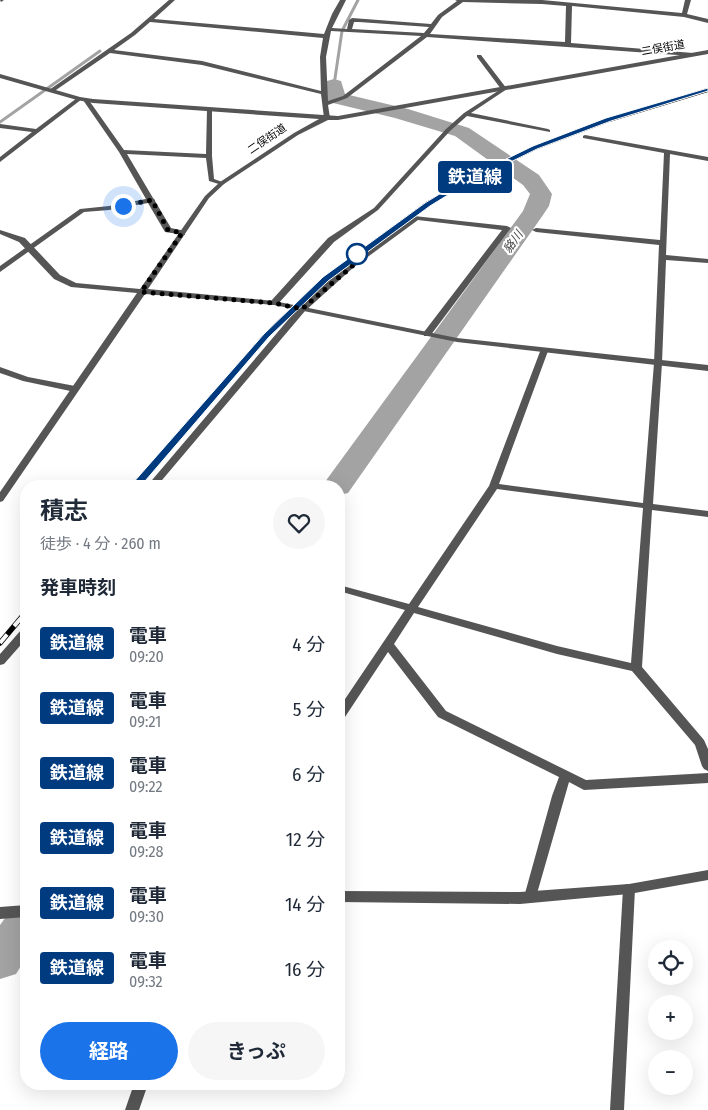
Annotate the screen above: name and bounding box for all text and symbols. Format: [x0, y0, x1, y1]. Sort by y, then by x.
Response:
street label: 二俣街道 [640, 38, 686, 58]
street label: 二俣街道 [245, 121, 289, 157]
line badge: 鉄道線 [446, 161, 504, 193]
text: 鉄道線 [448, 166, 502, 188]
your location [111, 194, 136, 219]
water label: 貉川 [500, 227, 527, 256]
unlabelled marker [346, 243, 368, 265]
text: 積志 [40, 497, 88, 525]
button: heart [273, 497, 325, 549]
text: 徒歩 · 4 分 · 260 m [40, 534, 161, 553]
text: 発車時刻 [40, 576, 116, 599]
text: 電車 [129, 624, 167, 647]
text: 鉄道線 [50, 632, 104, 654]
text: 4 分 [292, 633, 325, 656]
text: 09:20 [129, 647, 164, 666]
text: 電車 [129, 689, 167, 712]
text: 鉄道線 [50, 697, 104, 719]
text: 5 分 [293, 698, 325, 721]
text: 09:21 [129, 712, 161, 731]
text: 電車 [129, 754, 167, 777]
text: 鉄道線 [50, 762, 104, 784]
text: 6 分 [292, 763, 325, 786]
text: 09:22 [129, 777, 163, 796]
text: 電車 [129, 819, 167, 842]
text: 鉄道線 [50, 827, 104, 849]
text: 12 分 [286, 828, 325, 851]
text: 09:28 [129, 842, 163, 861]
text: 電車 [129, 884, 167, 907]
text: 鉄道線 [50, 892, 104, 914]
text: 14 分 [285, 893, 325, 916]
text: 09:30 [129, 907, 164, 926]
map controls [648, 940, 693, 1095]
button: locate [648, 940, 693, 985]
text: 電車 [129, 949, 167, 972]
text: 鉄道線 [50, 957, 104, 979]
text: 16 分 [285, 958, 325, 981]
text: 09:32 [129, 972, 163, 991]
button: + [648, 995, 693, 1040]
button: 経路 [40, 1022, 178, 1080]
button: きっぷ [188, 1022, 325, 1080]
button: − [648, 1050, 693, 1095]

